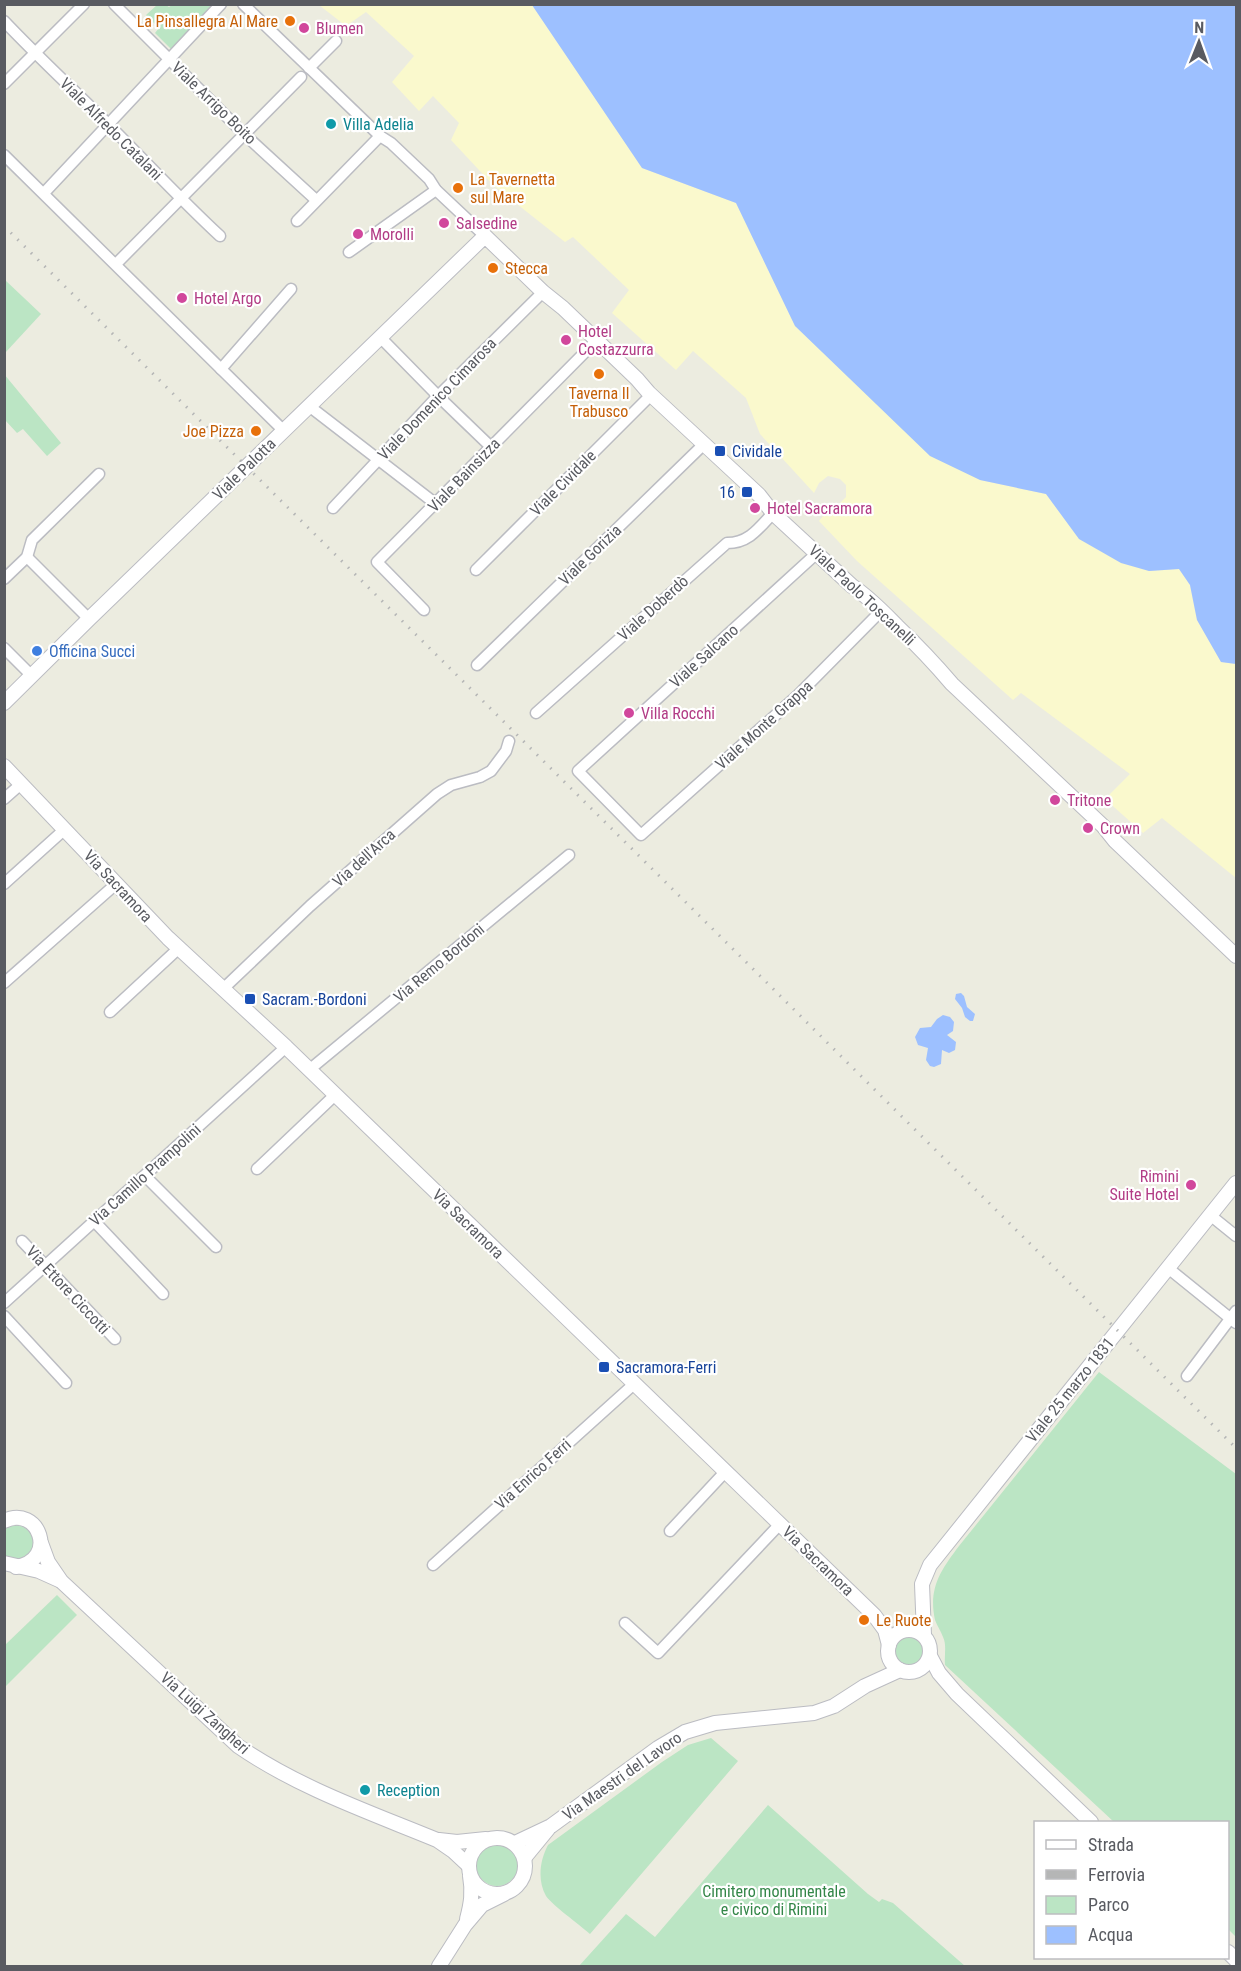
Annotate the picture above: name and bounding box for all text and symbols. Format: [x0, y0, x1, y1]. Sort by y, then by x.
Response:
place label: La Pinsallegra Al Mare [137, 12, 278, 31]
north arrow [1169, 12, 1229, 72]
marker: La Pinsallegra Al Mare [283, 14, 297, 28]
text: N [1194, 18, 1204, 37]
place label: Blumen [316, 19, 363, 38]
marker: Blumen [297, 21, 311, 35]
street label: Viale Arrigo Boito [168, 58, 260, 148]
street label: Viale Alfredo Catalani [56, 74, 166, 184]
place label: Villa Adelia [343, 115, 414, 134]
marker: Villa Adelia [324, 117, 338, 131]
place label: La Tavernetta sul Mare [470, 170, 555, 207]
marker: La Tavernetta sul Mare [451, 181, 465, 195]
place label: Salsedine [456, 214, 517, 233]
marker: Salsedine [437, 216, 451, 230]
place label: Morolli [370, 225, 414, 244]
marker: Morolli [351, 227, 365, 241]
place label: Stecca [505, 259, 548, 278]
marker: Stecca [486, 261, 500, 275]
place label: Hotel Argo [194, 289, 261, 308]
marker: Hotel Argo [175, 291, 189, 305]
place label: Hotel Costazzurra [578, 322, 654, 359]
marker: Hotel Costazzurra [559, 333, 573, 347]
street label: Viale Domenico Cimarosa [374, 334, 500, 464]
marker: Taverna Il Trabusco [592, 367, 606, 381]
place label: Taverna Il Trabusco [569, 384, 629, 421]
place label: Joe Pizza [183, 422, 244, 441]
marker: Joe Pizza [249, 424, 263, 438]
street label: Viale Palotta [208, 434, 280, 504]
street label: Viale Bainsizza [424, 434, 504, 516]
place label: Cividale [732, 442, 782, 461]
marker: Cividale [713, 444, 727, 458]
street label: Viale Cividale [526, 446, 600, 520]
place label: 16 [719, 483, 735, 502]
marker: 16 [740, 485, 754, 499]
place label: Hotel Sacramora [767, 499, 872, 518]
marker: Hotel Sacramora [748, 501, 762, 515]
street label: Viale Gorizia [555, 521, 625, 589]
street label: Viale Paolo Toscanelli [805, 541, 919, 649]
street label: Viale Doberdò [614, 571, 692, 645]
street label: Viale Salcano [666, 620, 742, 692]
place label: Officina Succi [49, 642, 135, 661]
marker: Officina Succi [30, 644, 44, 658]
street label: Viale Monte Grappa [712, 676, 816, 774]
place label: Villa Rocchi [641, 704, 715, 723]
marker: Villa Rocchi [622, 706, 636, 720]
place label: Tritone [1067, 791, 1111, 810]
marker: Tritone [1048, 793, 1062, 807]
place label: Crown [1100, 819, 1140, 838]
marker: Crown [1081, 821, 1095, 835]
street label: Via dell'Arca [329, 825, 399, 891]
street label: Via Sacramora [80, 846, 156, 926]
street label: Via Remo Bordoni [390, 920, 488, 1006]
place label: Sacram.-Bordoni [262, 990, 367, 1009]
marker: Sacram.-Bordoni [243, 992, 257, 1006]
street label: Via Camillo Prampolini [85, 1120, 205, 1230]
place label: Rimini Suite Hotel [1110, 1167, 1179, 1204]
marker: Rimini Suite Hotel [1184, 1178, 1198, 1192]
street label: Via Sacramora [428, 1185, 508, 1263]
street label: Via Ettore Ciccotti [22, 1242, 114, 1338]
street label: Viale 25 marzo 1831 [1022, 1334, 1118, 1446]
place label: Sacramora-Ferri [616, 1358, 716, 1377]
marker: Sacramora-Ferri [597, 1360, 611, 1374]
street label: Via Enrico Ferri [491, 1435, 575, 1513]
street label: Via Sacramora [778, 1522, 858, 1600]
place label: Le Ruote [876, 1611, 931, 1630]
marker: Le Ruote [857, 1613, 871, 1627]
street label: Via Luigi Zangheri [157, 1668, 253, 1758]
street label: Via Maestri del Lavoro [559, 1728, 685, 1824]
place label: Reception [377, 1781, 440, 1800]
marker: Reception [358, 1783, 372, 1797]
legend [1034, 1821, 1229, 1959]
text: Strada [1088, 1834, 1134, 1855]
text: Ferrovia [1088, 1864, 1145, 1885]
park label: Cimitero monumentale e civico di Rimini [702, 1882, 846, 1919]
text: Parco [1088, 1894, 1129, 1915]
text: Acqua [1088, 1924, 1133, 1945]

